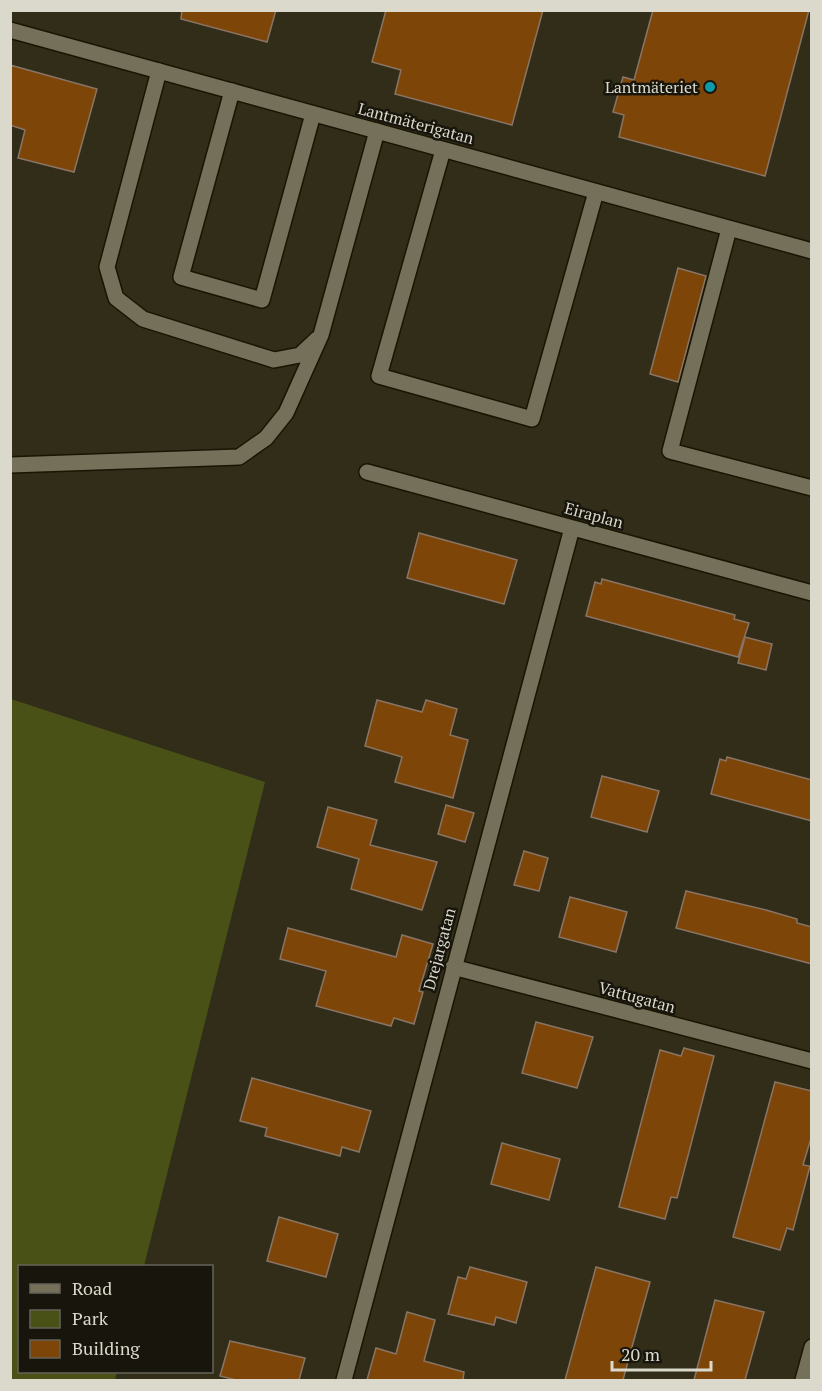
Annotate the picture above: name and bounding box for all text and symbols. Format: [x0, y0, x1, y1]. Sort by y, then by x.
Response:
place label: Lantmäteriet [605, 76, 698, 98]
marker: Lantmäteriet [703, 80, 717, 94]
street label: Lantmäterigatan [356, 97, 477, 149]
street label: Eiraplan [562, 497, 626, 533]
street label: Drejargatan [417, 905, 461, 993]
street label: Vattugatan [596, 976, 678, 1018]
legend [18, 1265, 213, 1373]
text: Road [72, 1276, 112, 1300]
text: Park [72, 1306, 109, 1330]
scale bar [612, 1334, 711, 1372]
text: Building [72, 1336, 140, 1360]
text: 20 m [621, 1342, 661, 1366]

